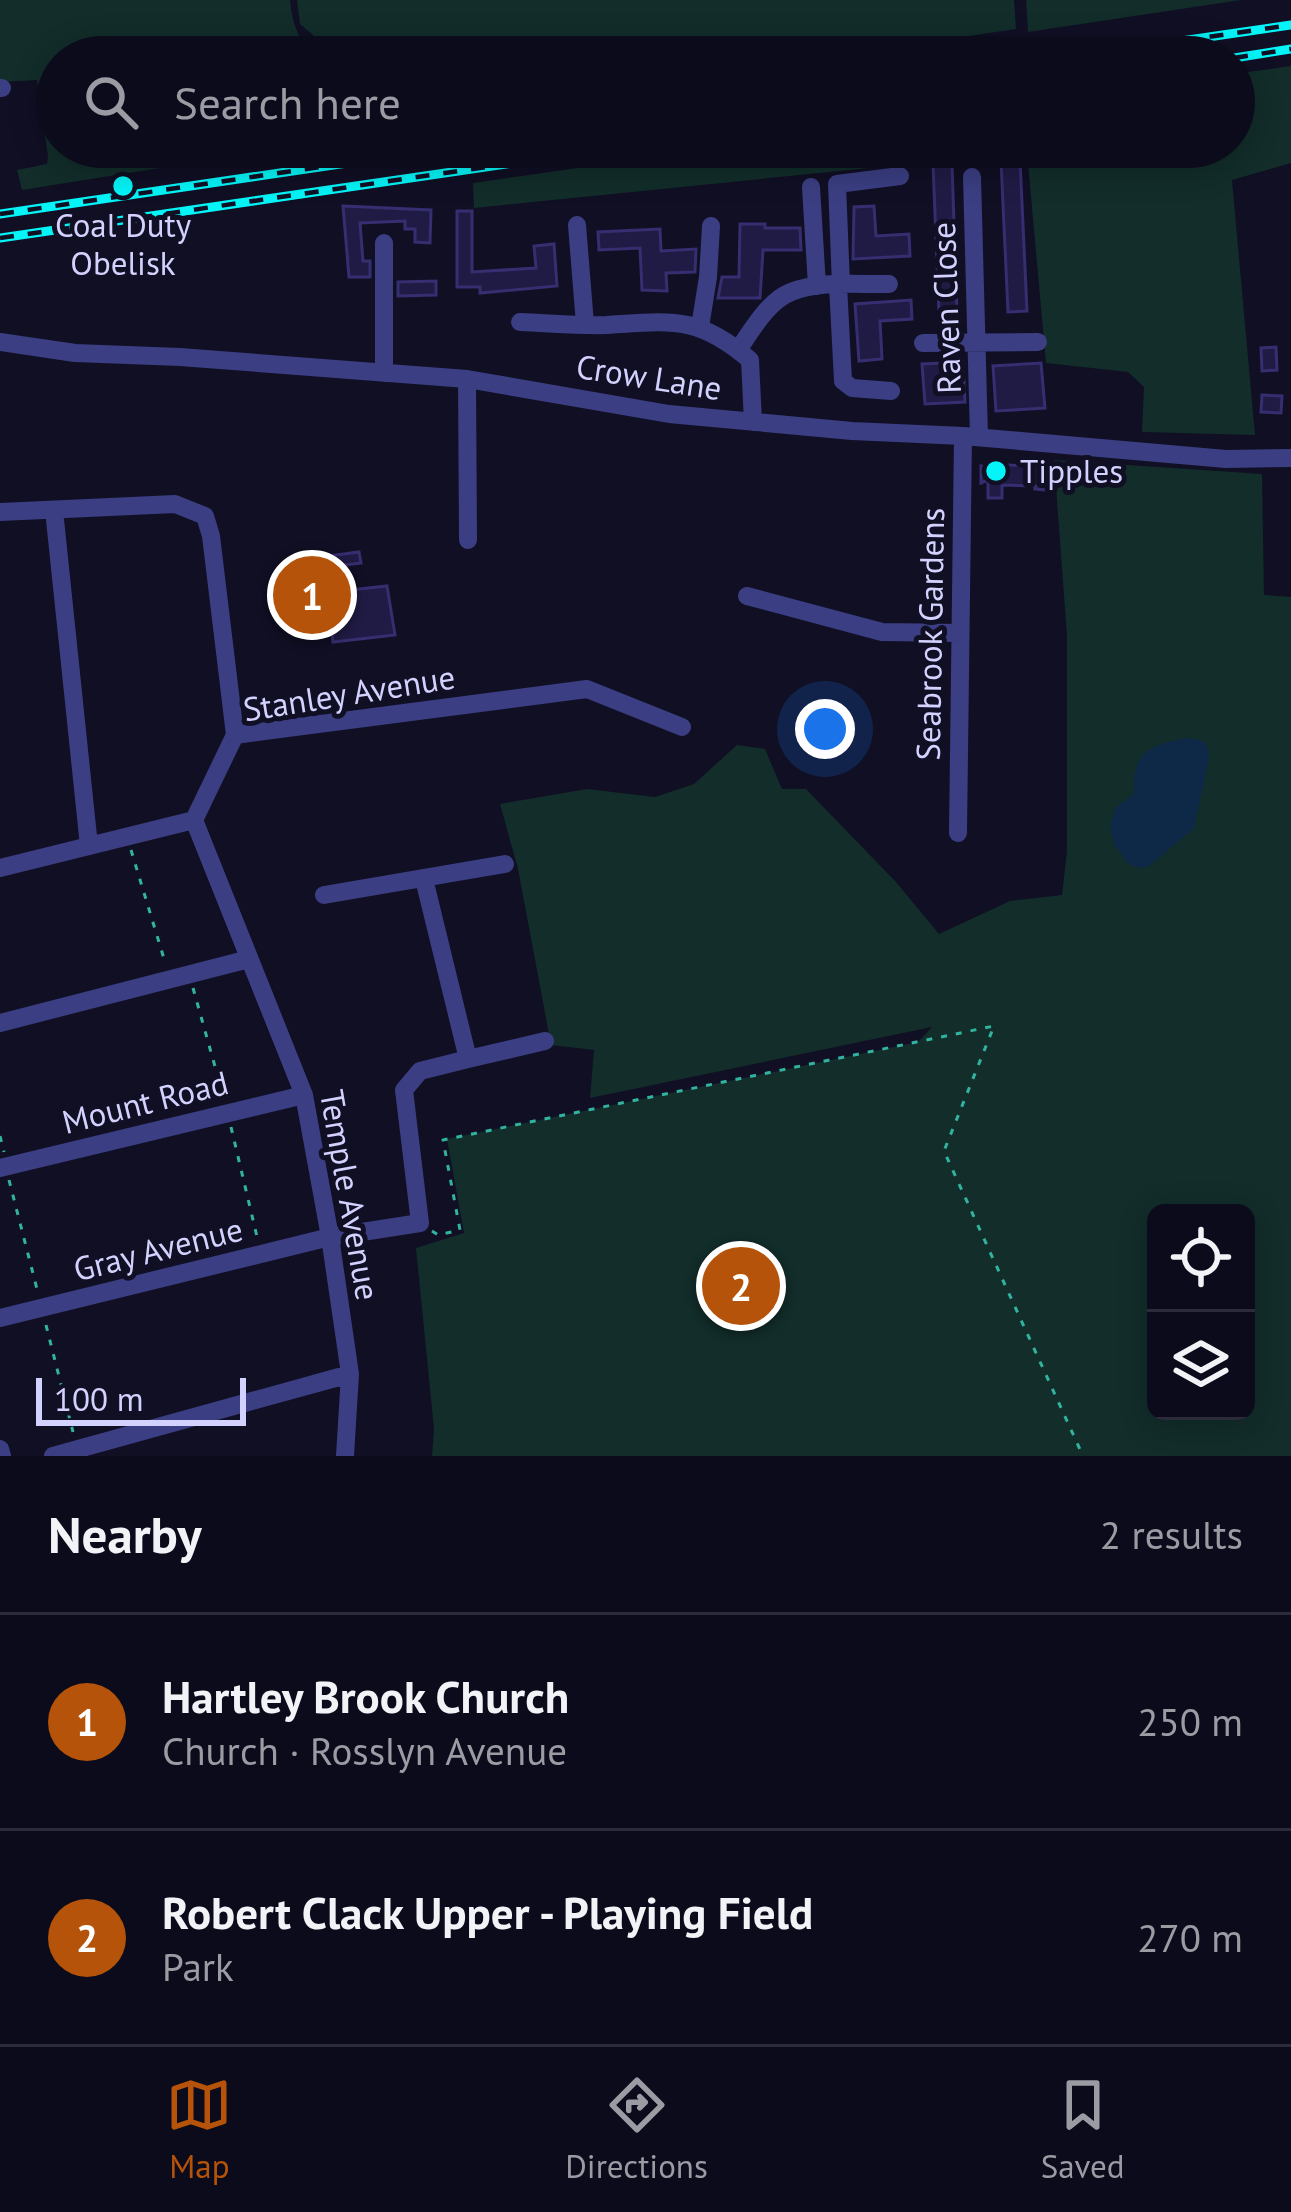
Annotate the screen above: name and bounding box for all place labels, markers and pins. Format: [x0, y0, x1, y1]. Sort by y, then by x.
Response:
marker: Coal Duty Obelisk [110, 173, 136, 199]
place label: Coal Duty Obelisk [55, 203, 192, 284]
place label: Tipples [1020, 449, 1123, 492]
marker: Tipples [983, 458, 1009, 484]
pin: 1 [273, 550, 351, 640]
pin: 2 [702, 1241, 780, 1331]

